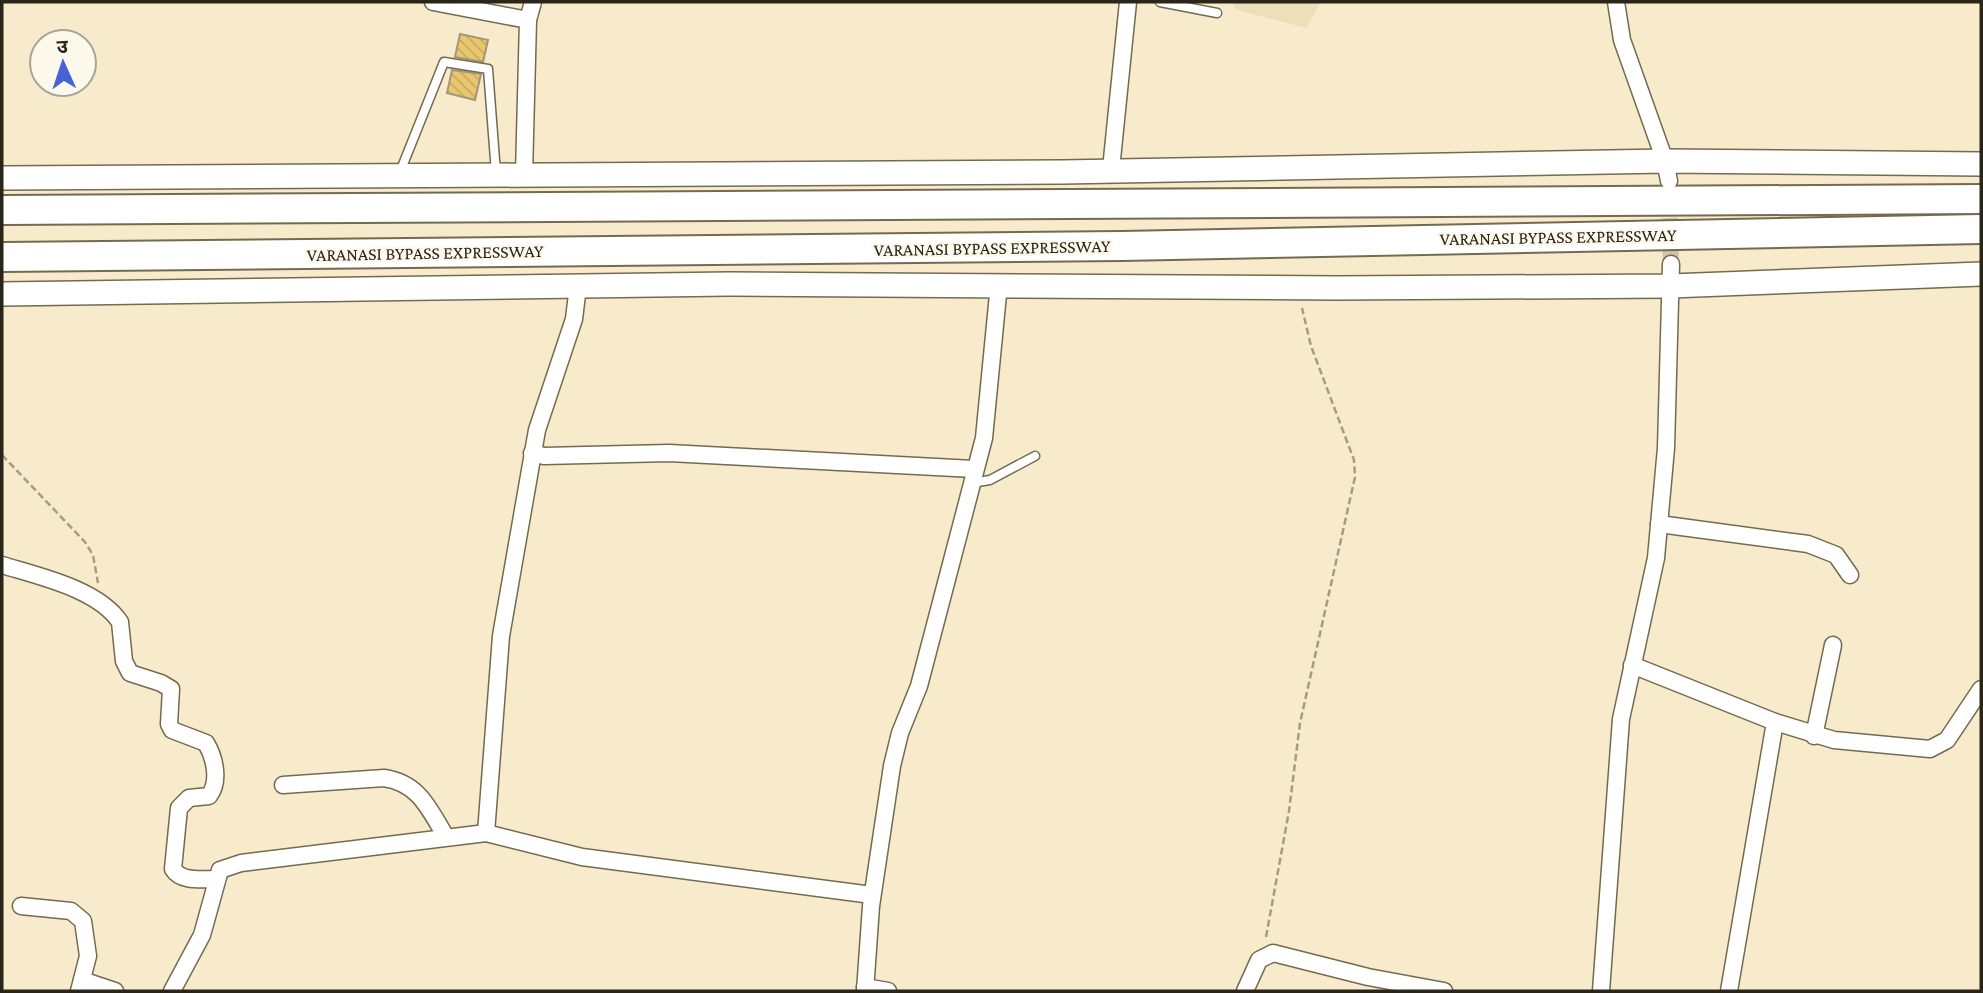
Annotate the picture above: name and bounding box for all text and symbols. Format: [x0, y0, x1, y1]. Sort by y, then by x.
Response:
north arrow [28, 28, 98, 98]
text: उ [56, 36, 69, 57]
street label: VARANASI BYPASS EXPRESSWAY [1439, 225, 1677, 249]
street label: VARANASI BYPASS EXPRESSWAY [873, 236, 1111, 260]
street label: VARANASI BYPASS EXPRESSWAY [306, 241, 544, 265]

